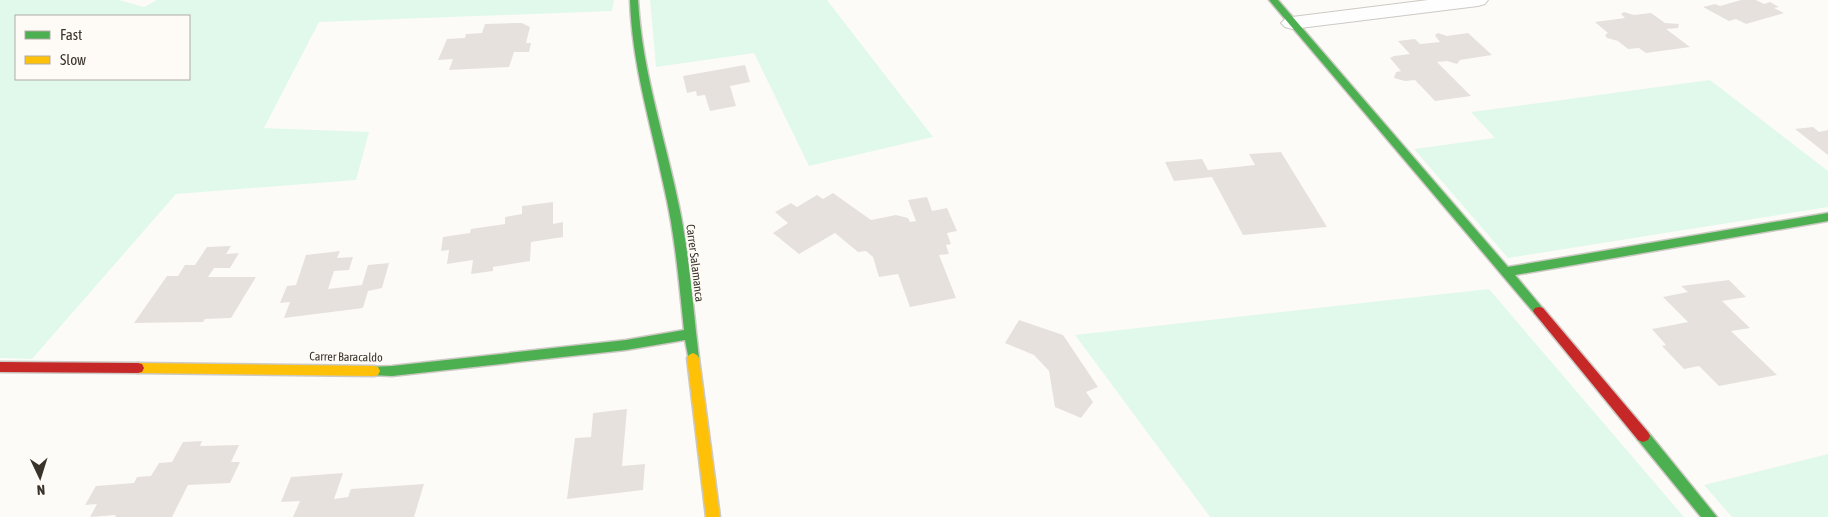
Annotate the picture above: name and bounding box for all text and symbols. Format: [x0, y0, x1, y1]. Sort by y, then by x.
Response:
legend [15, 15, 190, 80]
text: Fast [60, 26, 82, 43]
text: Slow [60, 51, 86, 68]
street label: Carrer Salamanca [683, 223, 707, 303]
street label: Carrer Baracaldo [309, 349, 383, 365]
north arrow [15, 452, 65, 502]
text: N [36, 482, 46, 498]

